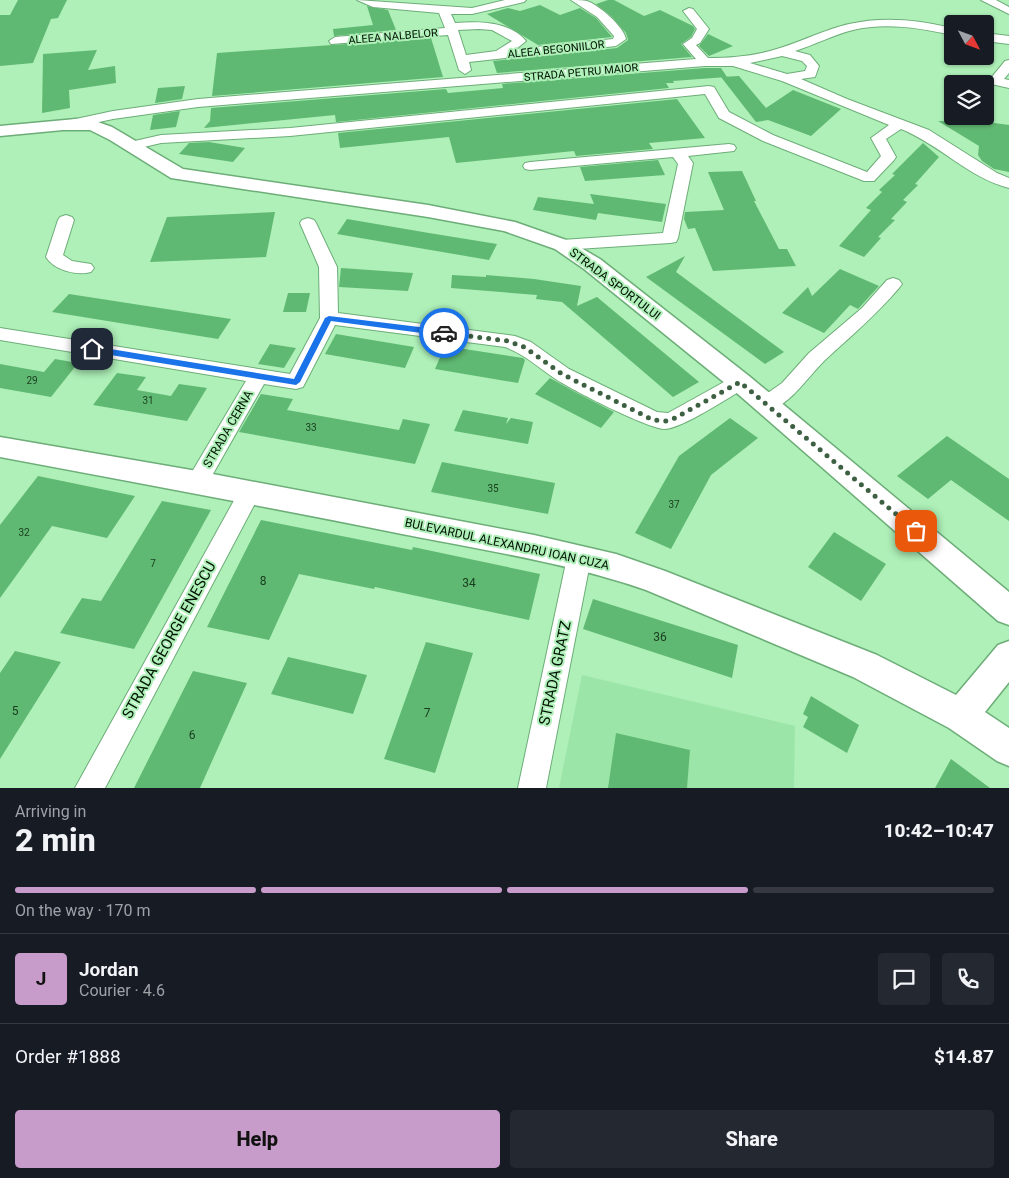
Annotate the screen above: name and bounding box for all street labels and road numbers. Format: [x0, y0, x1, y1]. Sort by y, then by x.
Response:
street label: ALEEA NALBELOR [348, 26, 438, 47]
street label: ALEEA BEGONIILOR [507, 38, 605, 61]
street label: STRADA PETRU MAIOR [523, 61, 639, 84]
street label: STRADA SPORTULUI [567, 245, 663, 323]
street label: STRADA CERNA [200, 388, 256, 470]
street label: BULEVARDUL ALEXANDRU IOAN CUZA [404, 515, 611, 573]
street label: STRADA GEORGE ENESCU [118, 558, 220, 722]
street label: STRADA GRATZ [535, 619, 575, 727]

